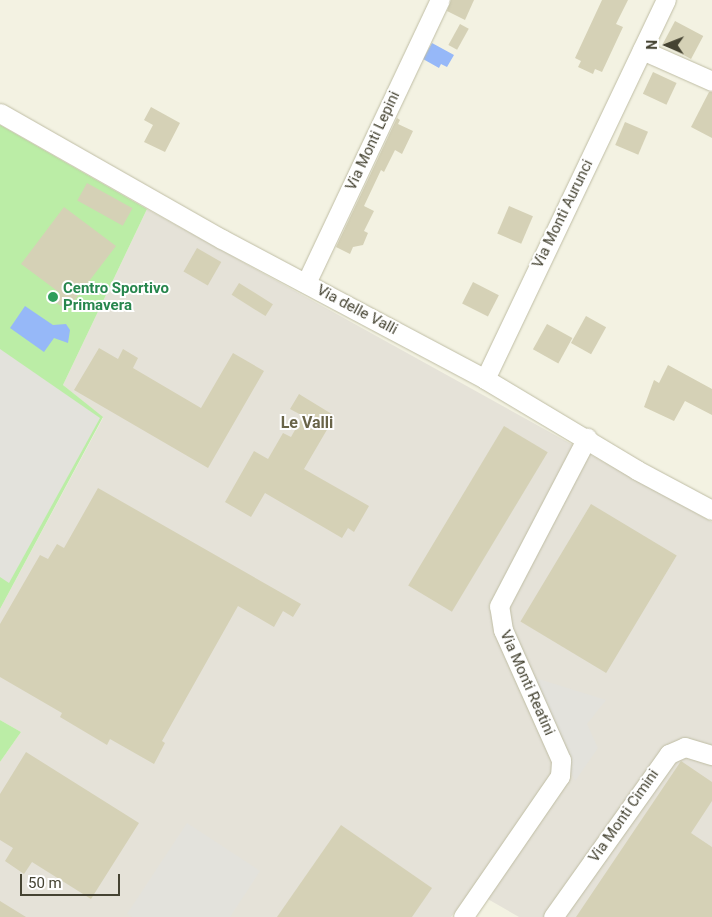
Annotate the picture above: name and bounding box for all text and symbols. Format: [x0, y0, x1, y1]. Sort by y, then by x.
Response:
north arrow [642, 20, 692, 70]
text: N [644, 40, 660, 50]
street label: Via Monti Lepini [342, 89, 404, 193]
street label: Via Monti Aurunci [529, 157, 597, 271]
place label: Centro Sportivo Primavera [63, 279, 169, 314]
street label: Via delle Valli [314, 281, 400, 339]
marker: Centro Sportivo Primavera [47, 291, 59, 303]
district label: Le Valli [281, 413, 333, 433]
street label: Via Monti Reatini [496, 628, 558, 738]
street label: Via Monti Cimini [585, 766, 663, 866]
scale bar [22, 864, 122, 896]
text: 50 m [28, 874, 62, 892]

